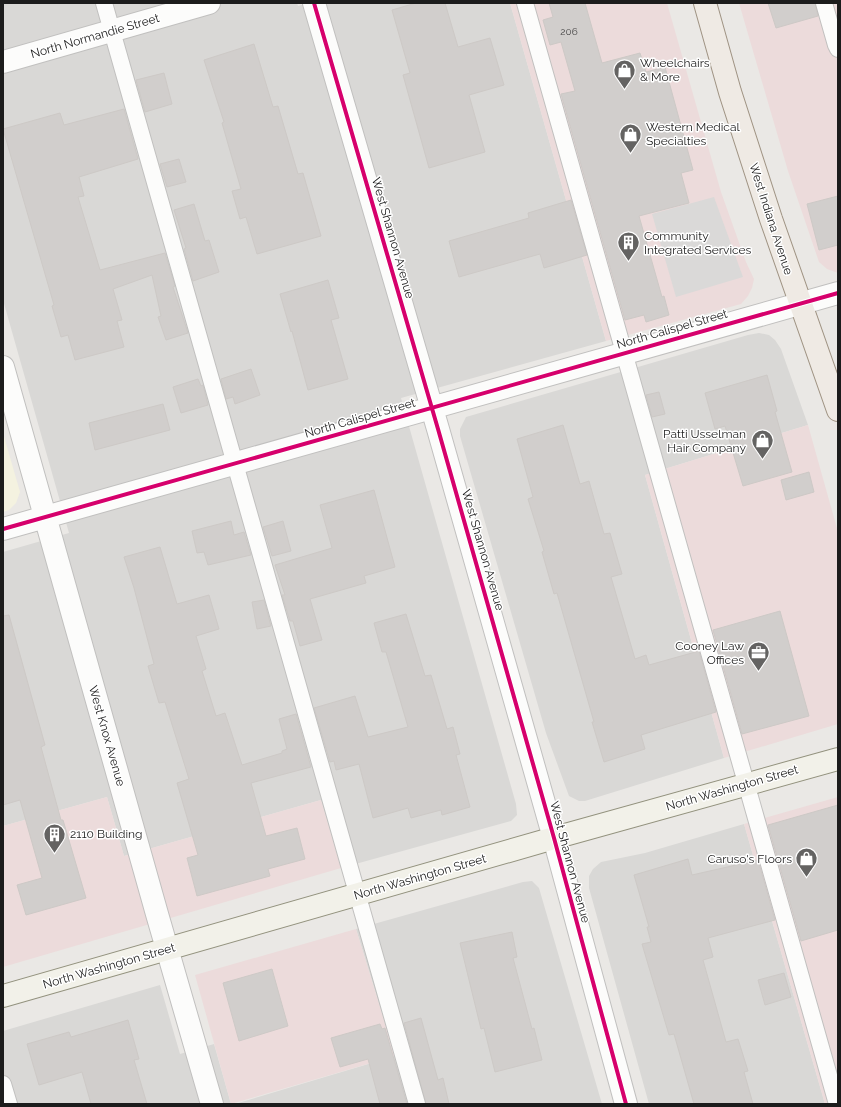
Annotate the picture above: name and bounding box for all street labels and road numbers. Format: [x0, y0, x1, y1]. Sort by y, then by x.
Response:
street label: North Normandie Street [29, 11, 161, 61]
street label: West Indiana Avenue [746, 161, 796, 277]
street label: West Shannon Avenue [369, 176, 417, 300]
street label: North Calispel Street [615, 306, 729, 352]
street label: North Calispel Street [303, 395, 417, 441]
street label: West Shannon Avenue [459, 488, 507, 612]
street label: West Knox Avenue [86, 684, 128, 788]
street label: North Washington Street [664, 762, 800, 814]
street label: West Shannon Avenue [547, 800, 593, 924]
street label: North Washington Street [352, 851, 488, 903]
street label: North Washington Street [41, 940, 177, 992]

